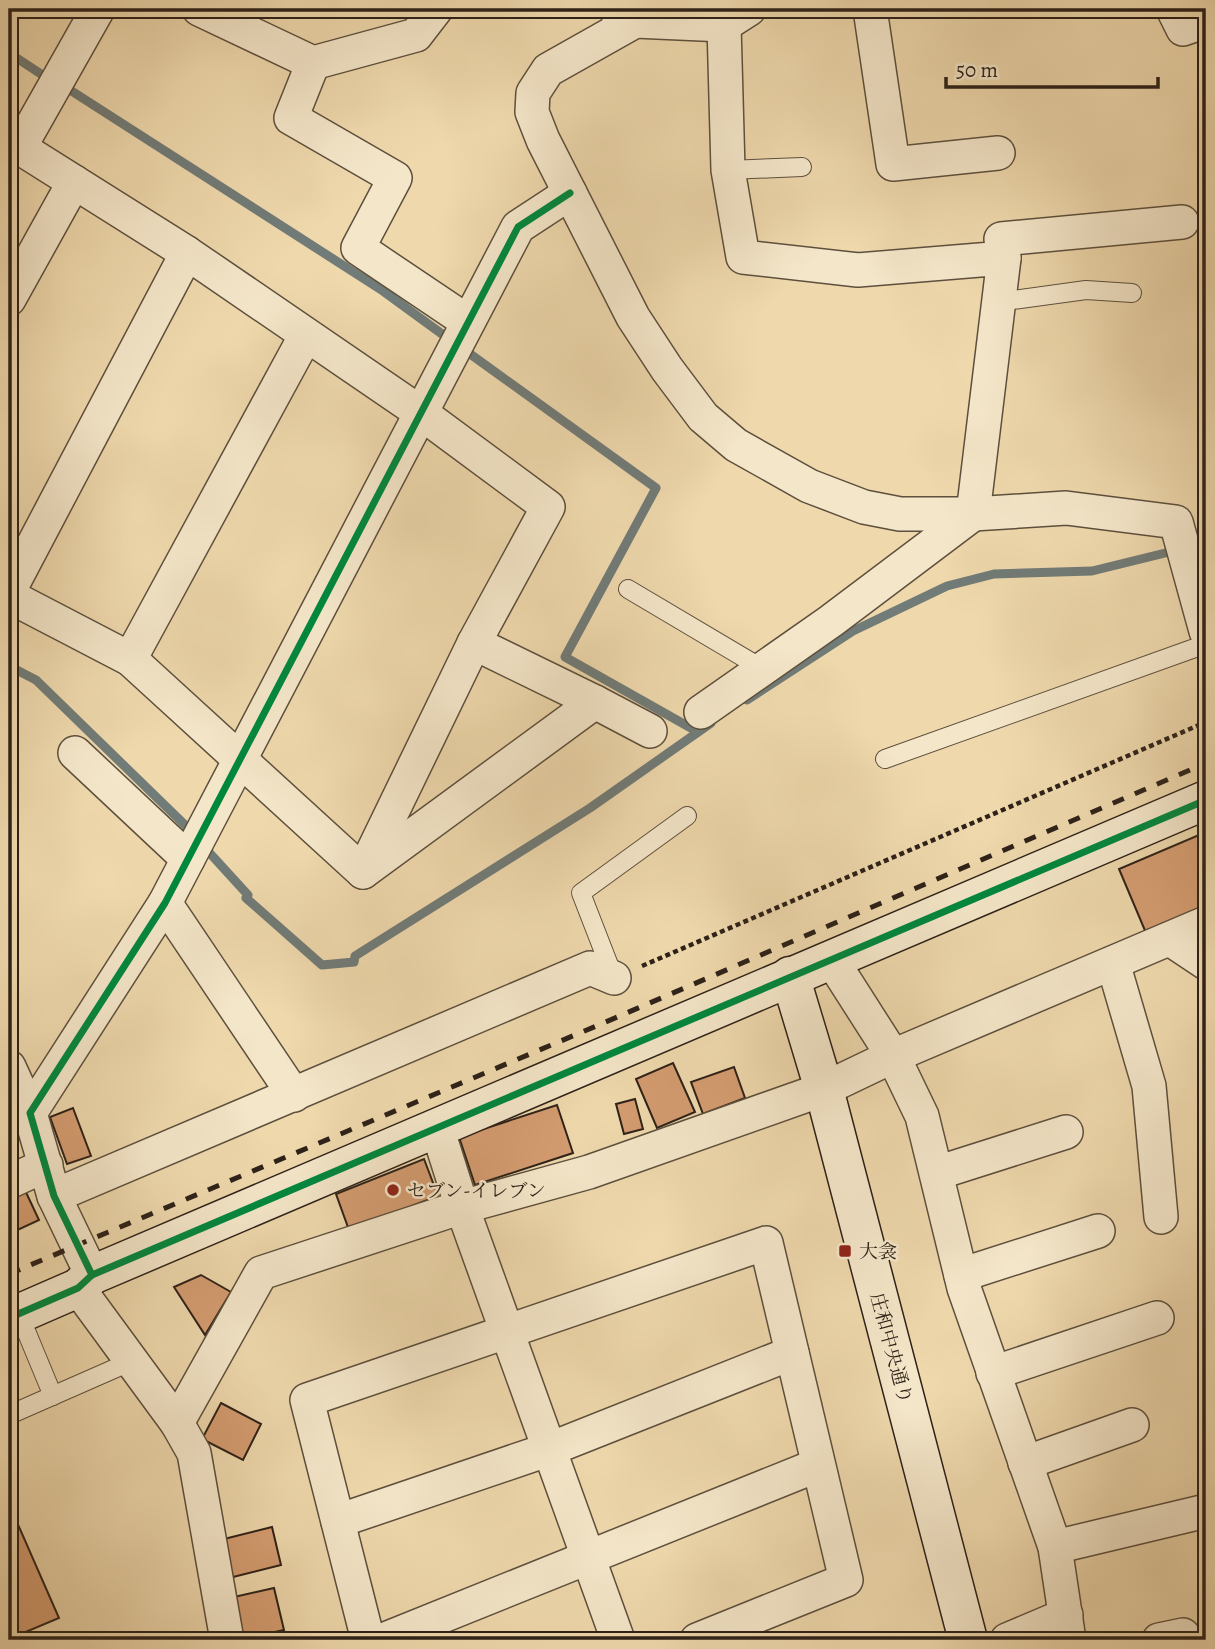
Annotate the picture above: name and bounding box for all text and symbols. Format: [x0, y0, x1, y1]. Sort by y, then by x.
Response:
scale bar [946, 46, 1157, 90]
text: 50 m [956, 56, 998, 84]
place label: セブン-イレブン [407, 1178, 546, 1204]
marker: セブン-イレブン [385, 1182, 401, 1198]
place label: 大衾 [859, 1239, 897, 1265]
marker: 大衾 [837, 1243, 853, 1259]
street label: 庄和中央通り [864, 1290, 918, 1407]

